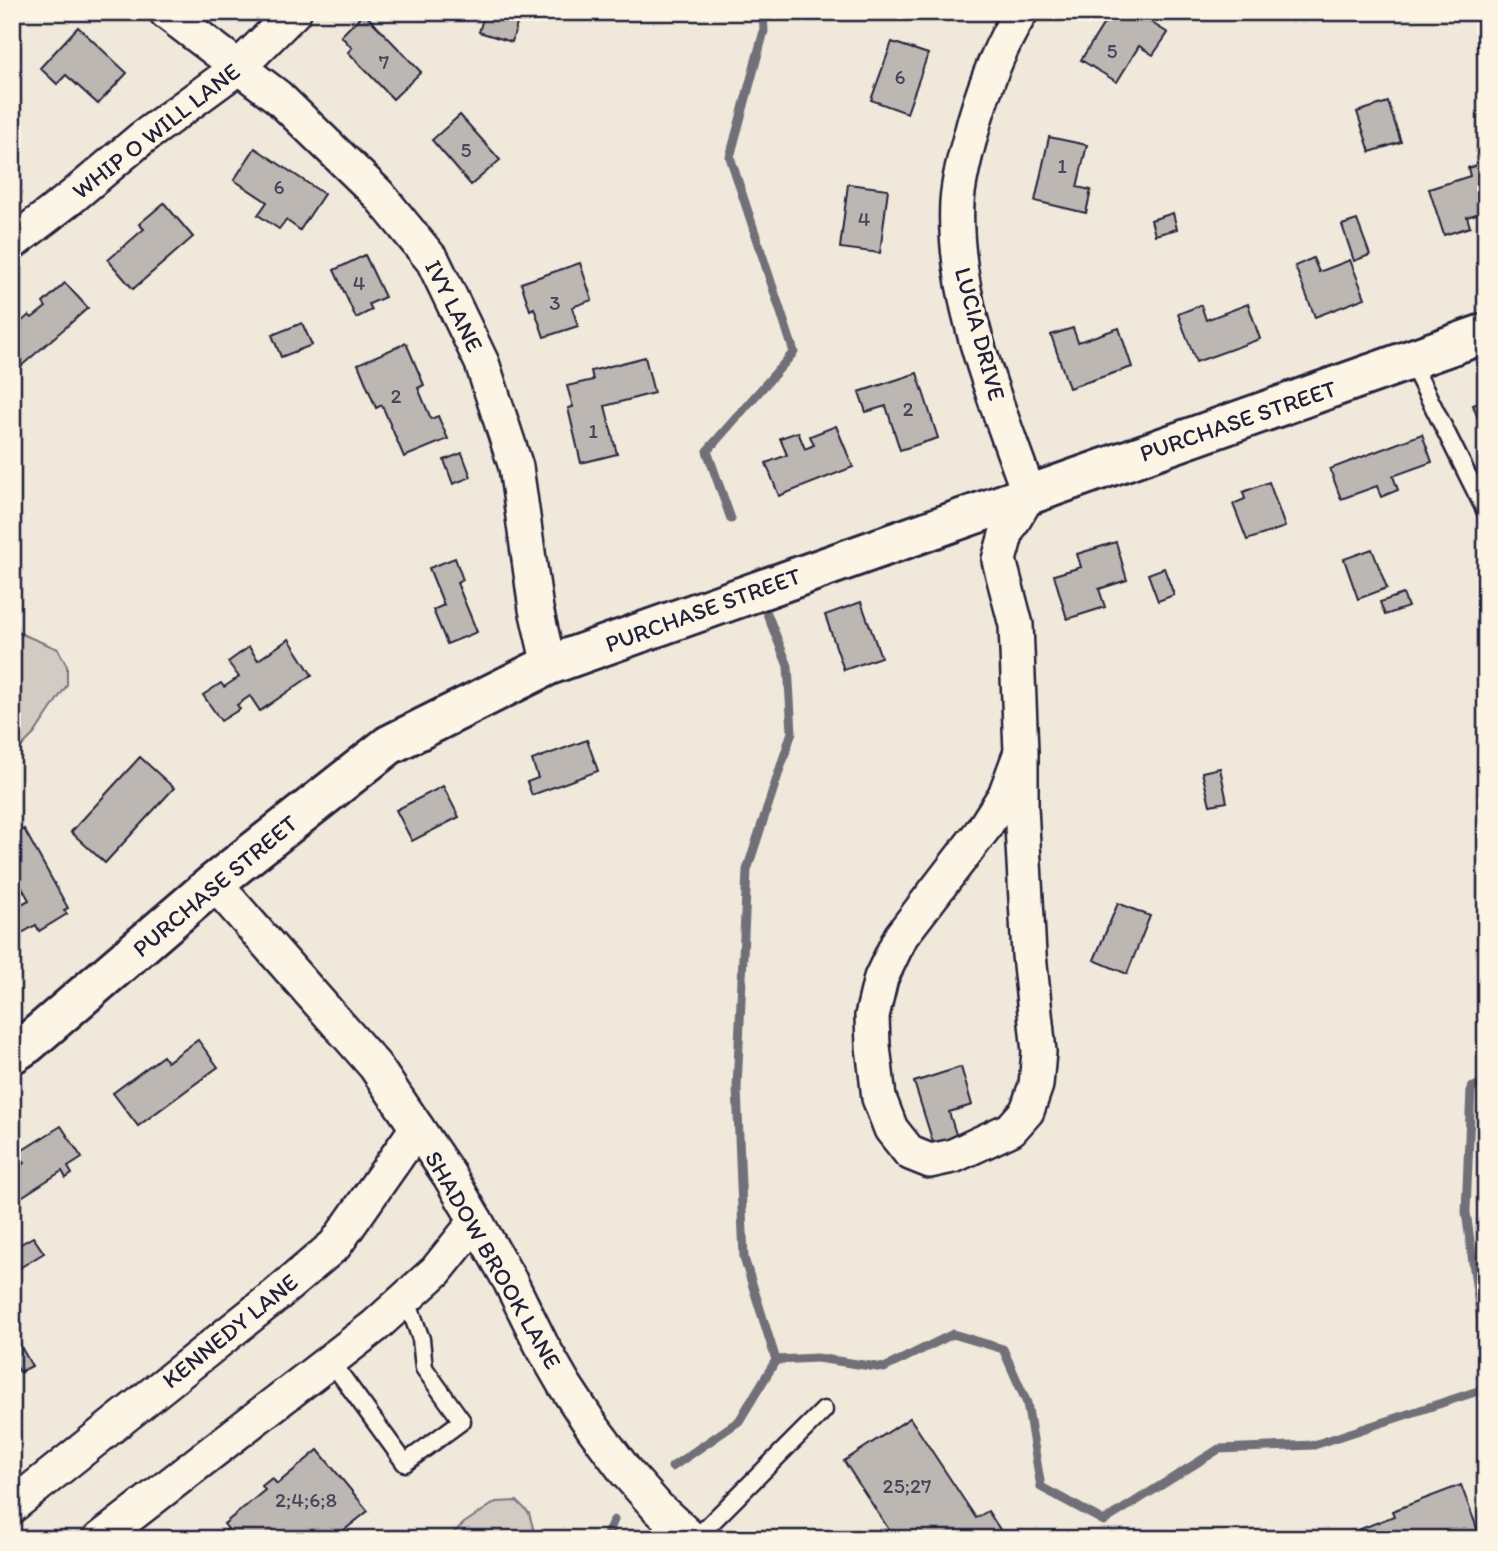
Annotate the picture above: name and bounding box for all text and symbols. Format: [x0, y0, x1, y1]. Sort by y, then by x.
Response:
house number: 5 [1106, 38, 1118, 63]
house number: 7 [379, 49, 389, 74]
street label: WHIP O WILL LANE [66, 56, 245, 205]
house number: 6 [894, 64, 906, 89]
house number: 5 [460, 137, 472, 162]
house number: 1 [1057, 153, 1067, 178]
house number: 6 [273, 174, 285, 199]
house number: 4 [858, 206, 871, 231]
street label: IVY LANE [419, 255, 490, 357]
street label: LUCIA DRIVE [949, 264, 1012, 404]
house number: 4 [353, 270, 366, 295]
house number: 3 [549, 290, 561, 315]
street label: PURCHASE STREET [1136, 373, 1340, 468]
house number: 2 [390, 383, 402, 408]
house number: 2 [902, 396, 914, 421]
house number: 1 [588, 418, 598, 443]
street label: PURCHASE STREET [601, 560, 805, 658]
street label: PURCHASE STREET [126, 808, 303, 963]
street label: SHADOW BROOK LANE [419, 1146, 568, 1374]
street label: KENNEDY LANE [156, 1267, 303, 1394]
house number: 25;27 [883, 1473, 931, 1498]
house number: 2;4;6;8 [275, 1487, 337, 1512]

